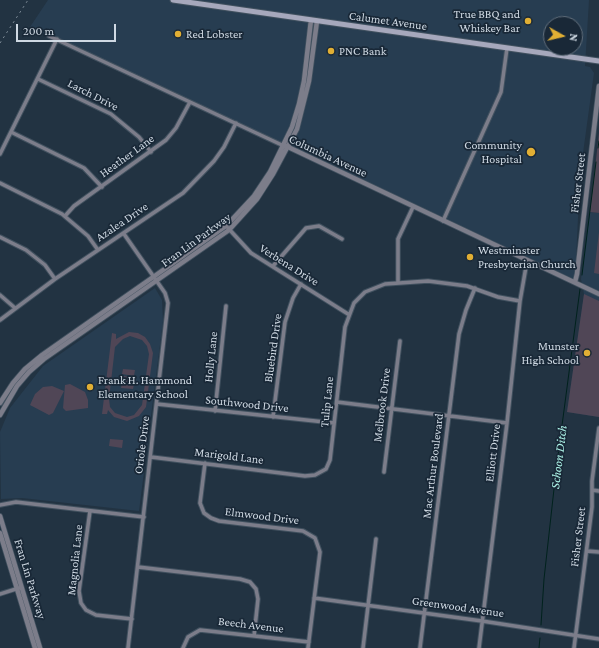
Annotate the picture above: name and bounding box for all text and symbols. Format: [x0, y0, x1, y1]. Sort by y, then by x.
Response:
place label: True BBQ and Whiskey Bar [454, 7, 520, 35]
street label: Calumet Avenue [348, 8, 428, 34]
scale bar [18, 16, 118, 42]
marker: True BBQ and Whiskey Bar [523, 16, 533, 26]
north arrow [543, 16, 583, 56]
text: 200 m [23, 24, 54, 38]
place label: Red Lobster [186, 27, 243, 41]
marker: Red Lobster [173, 29, 183, 39]
text: N [567, 33, 580, 42]
place label: PNC Bank [339, 44, 387, 58]
marker: PNC Bank [326, 46, 336, 56]
street label: Larch Drive [65, 76, 121, 114]
street label: Heather Lane [97, 131, 157, 181]
street label: Columbia Avenue [287, 132, 369, 180]
place label: Community Hospital [464, 138, 522, 166]
marker: Community Hospital [525, 146, 537, 158]
street label: Fisher Street [567, 152, 589, 214]
street label: Azalea Drive [93, 199, 151, 245]
street label: Fran Lin Parkway [158, 210, 234, 270]
street label: Verbena Drive [257, 241, 321, 289]
place label: Westminster Presbyterian Church [478, 243, 576, 271]
marker: Westminster Presbyterian Church [465, 252, 475, 262]
street label: Bluebird Drive [261, 313, 285, 383]
street label: Holly Lane [201, 331, 221, 383]
place label: Munster High School [521, 339, 579, 367]
marker: Munster High School [582, 348, 592, 358]
street label: Melbrook Drive [370, 367, 394, 443]
place label: Frank H. Hammond Elementary School [98, 373, 192, 401]
street label: Tulip Lane [317, 376, 337, 428]
marker: Frank H. Hammond Elementary School [85, 382, 95, 392]
street label: Southwood Drive [205, 392, 289, 416]
street label: Mac Arthur Boulevard [419, 413, 447, 519]
street label: Oriole Drive [131, 415, 153, 475]
street label: Elliott Drive [482, 423, 504, 483]
water label: Schoon Ditch [547, 424, 571, 490]
street label: Marigold Lane [194, 445, 264, 467]
street label: Elmwood Drive [224, 504, 300, 528]
street label: Fisher Street [567, 506, 589, 568]
street label: Magnolia Lane [64, 524, 86, 596]
street label: Fran Lin Parkway [11, 537, 49, 621]
street label: Greenwood Avenue [411, 593, 505, 621]
street label: Beech Avenue [217, 614, 285, 636]

